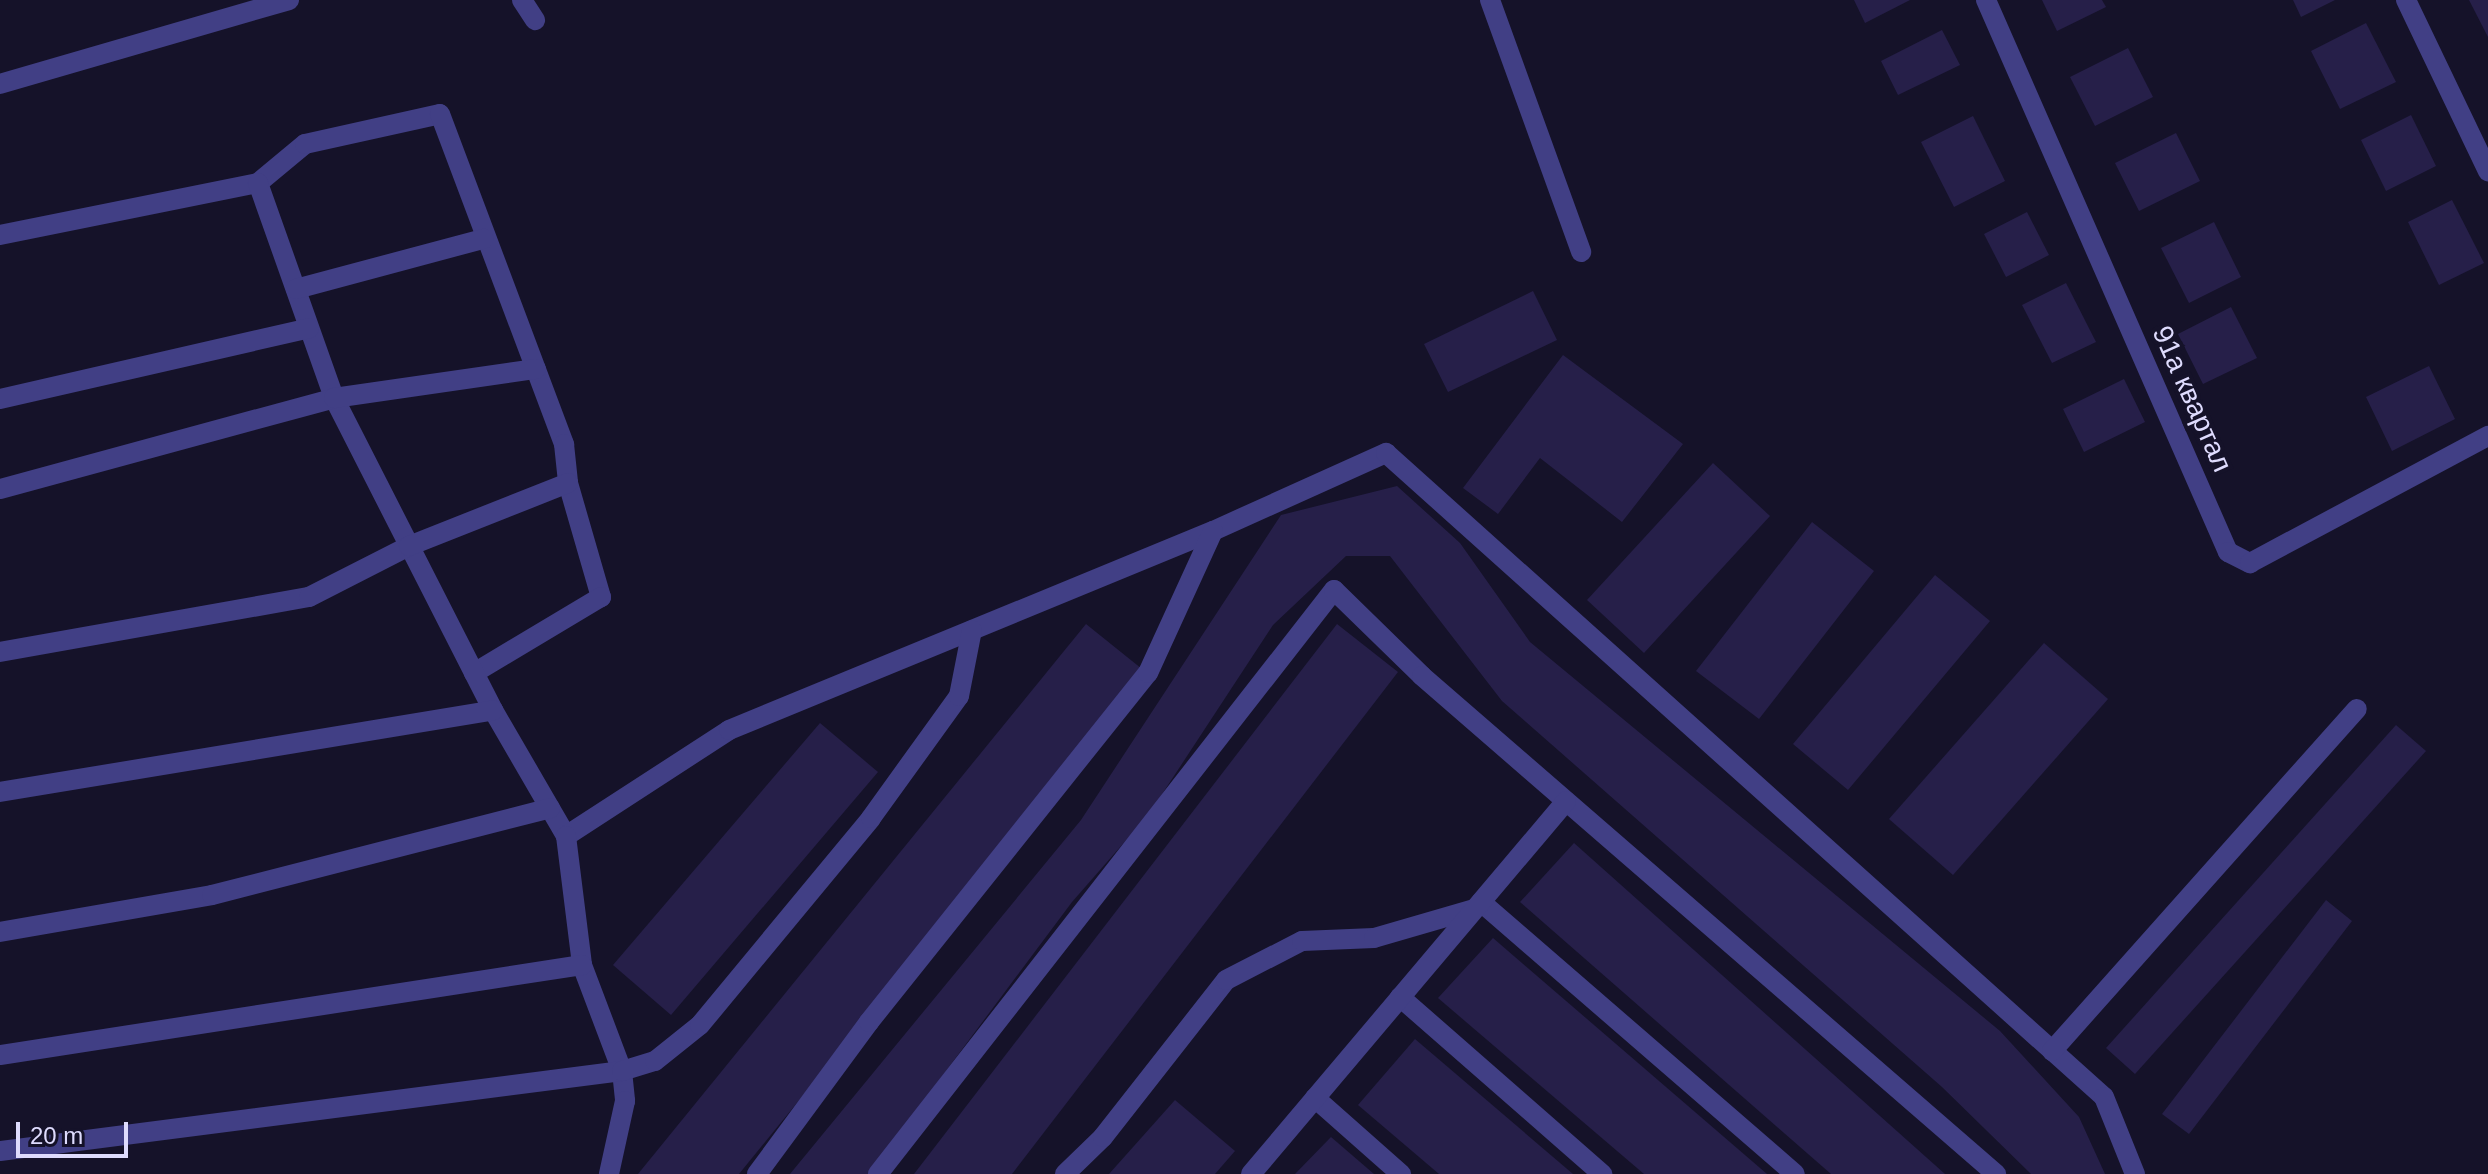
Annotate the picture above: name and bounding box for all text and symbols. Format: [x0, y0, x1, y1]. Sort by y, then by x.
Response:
street label: 91а квартал [2145, 321, 2239, 477]
scale bar [20, 1106, 132, 1156]
text: 20 m [30, 1122, 83, 1149]

